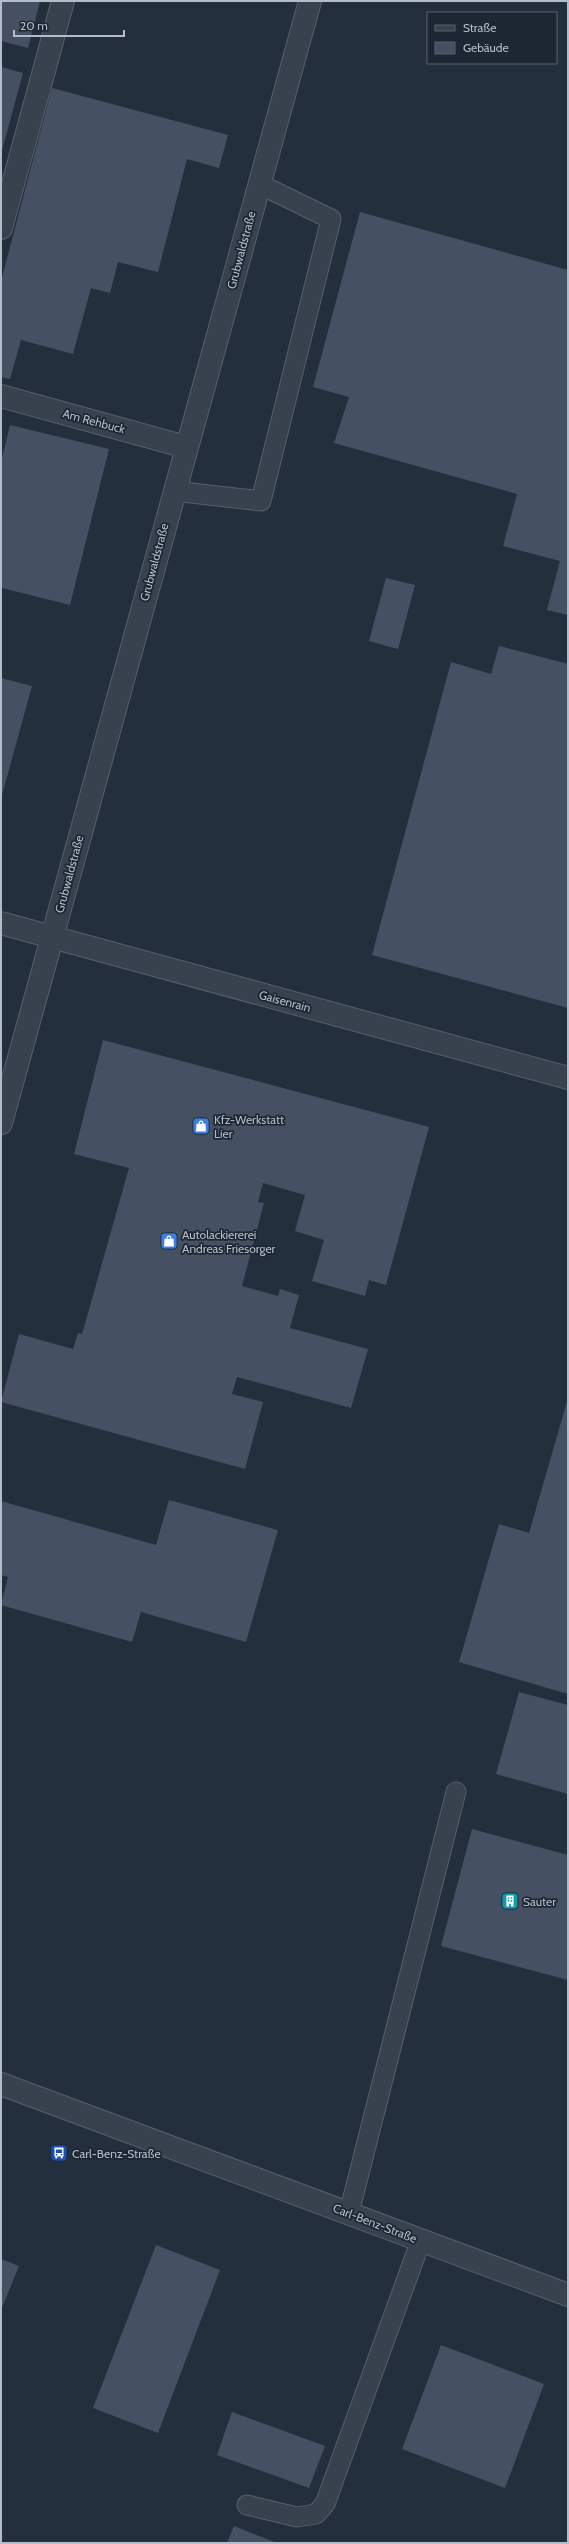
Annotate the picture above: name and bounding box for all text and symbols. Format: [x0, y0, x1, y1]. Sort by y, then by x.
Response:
scale bar [14, 12, 124, 38]
legend [427, 12, 557, 64]
text: 20 m [20, 18, 48, 33]
text: Straße [463, 20, 496, 35]
text: Gebäude [463, 40, 509, 55]
street label: Grubwaldstraße [223, 209, 259, 291]
street label: Am Rehbuck [61, 405, 127, 437]
street label: Grubwaldstraße [136, 521, 172, 603]
street label: Grubwaldstraße [51, 833, 87, 915]
street label: Gaisenrain [257, 987, 313, 1015]
place label: Kfz-Werkstatt Lier [214, 1112, 284, 1141]
shop icon: Kfz-Werkstatt Lier [191, 1116, 211, 1136]
place label: Autolackiererei Andreas Friesorger [182, 1227, 276, 1256]
shop icon: Autolackiererei Andreas Friesorger [159, 1231, 179, 1251]
building icon: Sauter [500, 1891, 520, 1911]
place label: Sauter [523, 1894, 556, 1909]
bus stop icon: Carl-Benz-Straße [49, 2143, 69, 2163]
place label: Carl-Benz-Straße [72, 2146, 161, 2161]
street label: Carl-Benz-Straße [331, 2200, 419, 2246]

